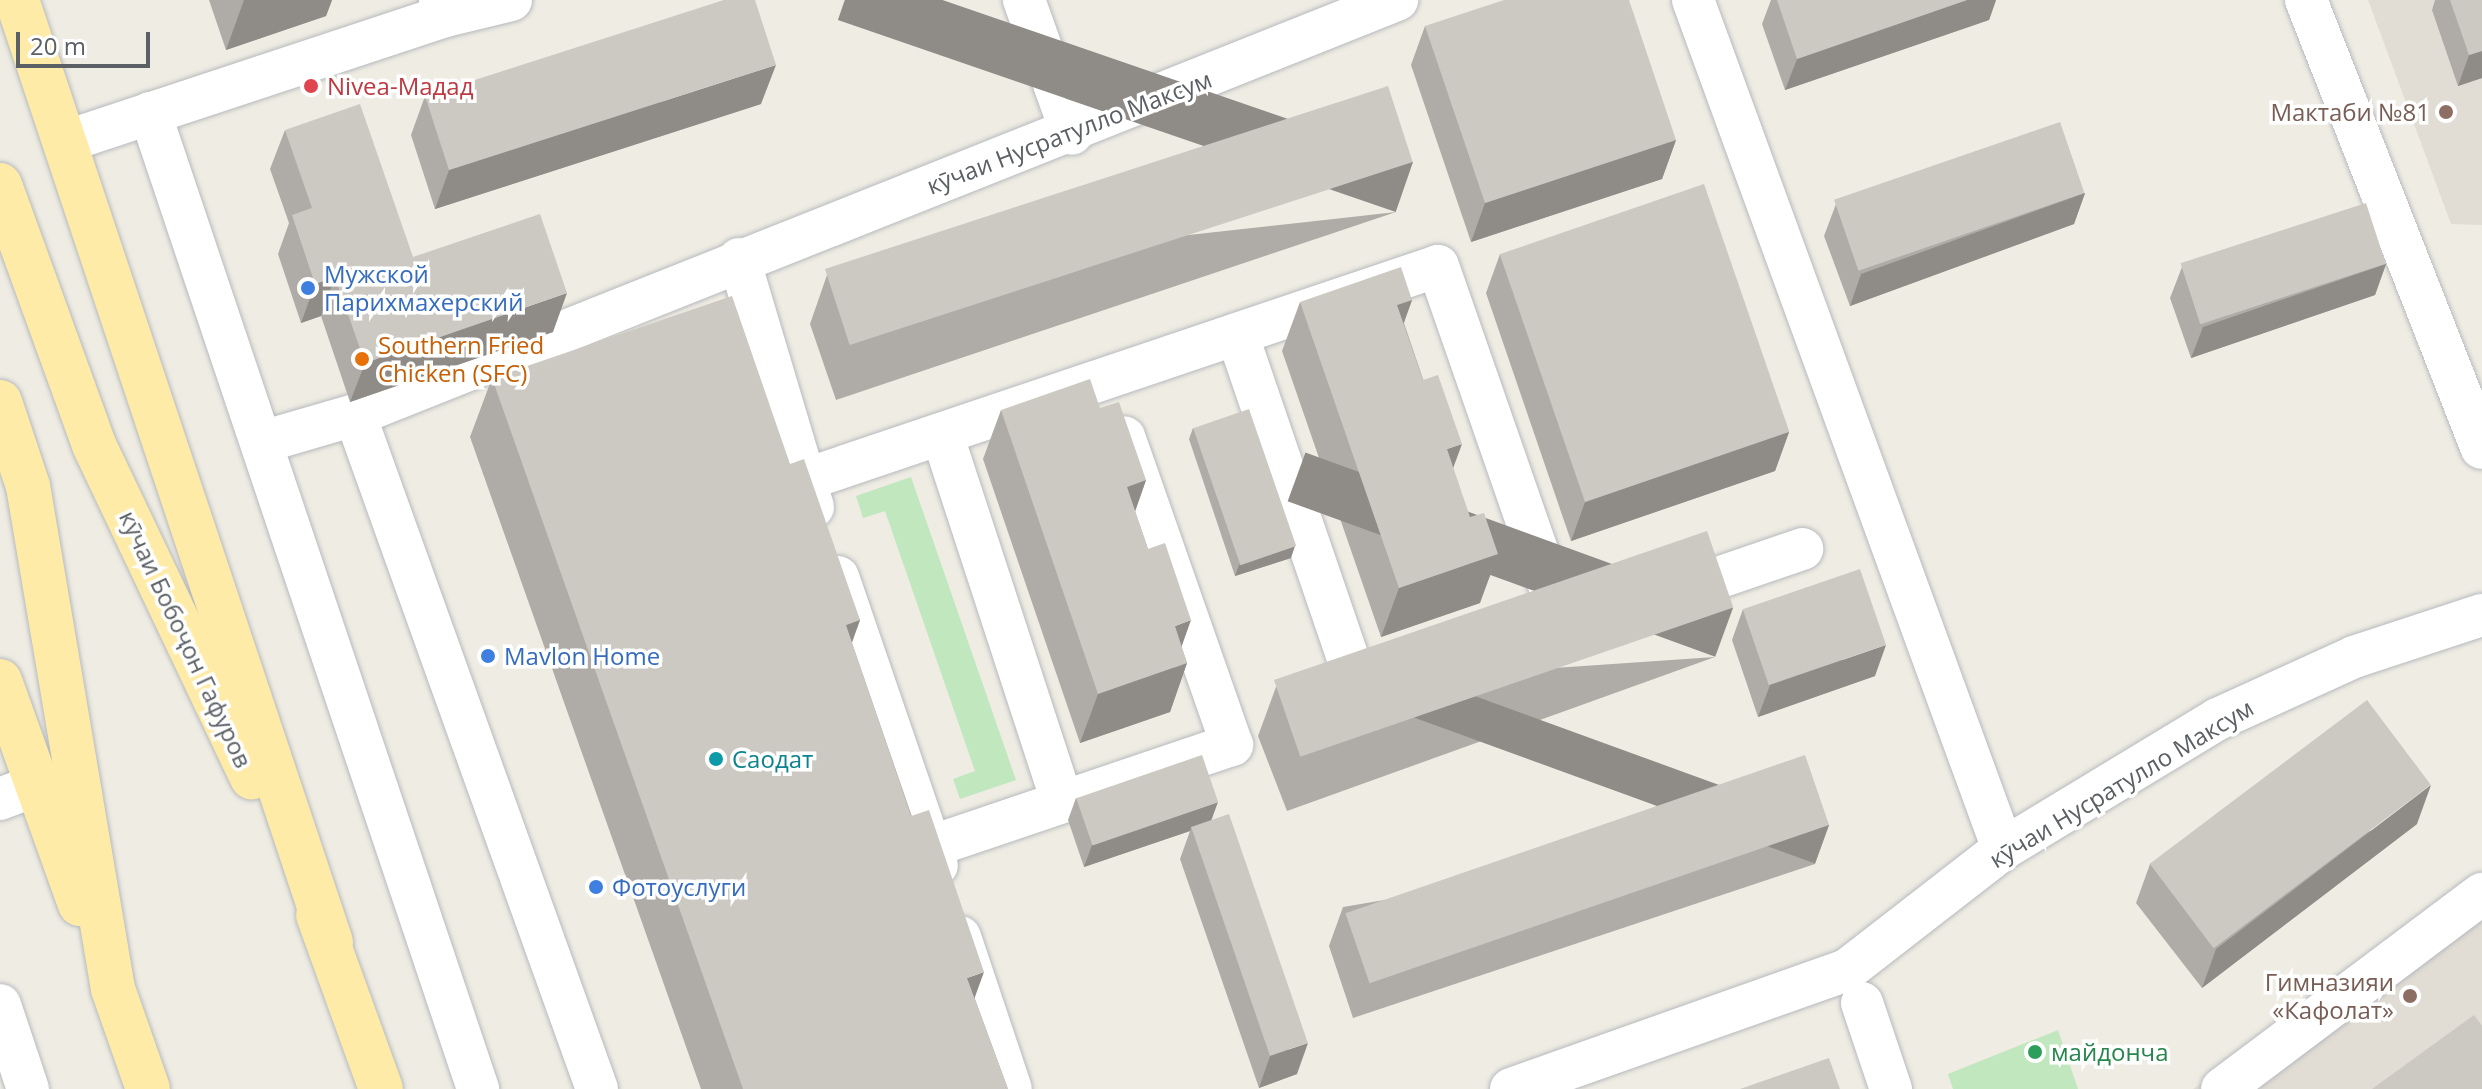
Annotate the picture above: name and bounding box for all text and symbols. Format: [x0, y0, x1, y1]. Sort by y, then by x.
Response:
scale bar [20, 16, 154, 66]
text: 20 m [30, 29, 86, 62]
street label: кӯчаи Нусратулло Максум [922, 64, 1216, 200]
place label: Nivea-Мадад [327, 72, 473, 100]
marker: Nivea-Мадад [302, 77, 320, 95]
place label: Мактаби №81 [2270, 98, 2430, 126]
marker: Мактаби №81 [2437, 103, 2455, 121]
place label: Мужской Парихмахерский [324, 260, 523, 316]
marker: Мужской Парихмахерский [299, 279, 317, 297]
place label: Southern Fried Chicken (SFC) [378, 331, 544, 387]
marker: Southern Fried Chicken (SFC) [353, 350, 371, 368]
street label: кӯчаи Бобоҷон Гафуров [114, 506, 258, 772]
place label: Mavlon Home [504, 642, 660, 670]
marker: Mavlon Home [479, 647, 497, 665]
street label: кӯчаи Нусратулло Максум [1984, 693, 2258, 873]
place label: Саодат [732, 745, 813, 773]
marker: Саодат [707, 750, 725, 768]
place label: Фотоуслуги [612, 873, 746, 901]
marker: Фотоуслуги [587, 878, 605, 896]
place label: Гимназияи «Кафолат» [2265, 968, 2394, 1024]
marker: Гимназияи «Кафолат» [2401, 987, 2419, 1005]
place label: майдонча [2051, 1038, 2169, 1066]
marker: майдонча [2026, 1043, 2044, 1061]

